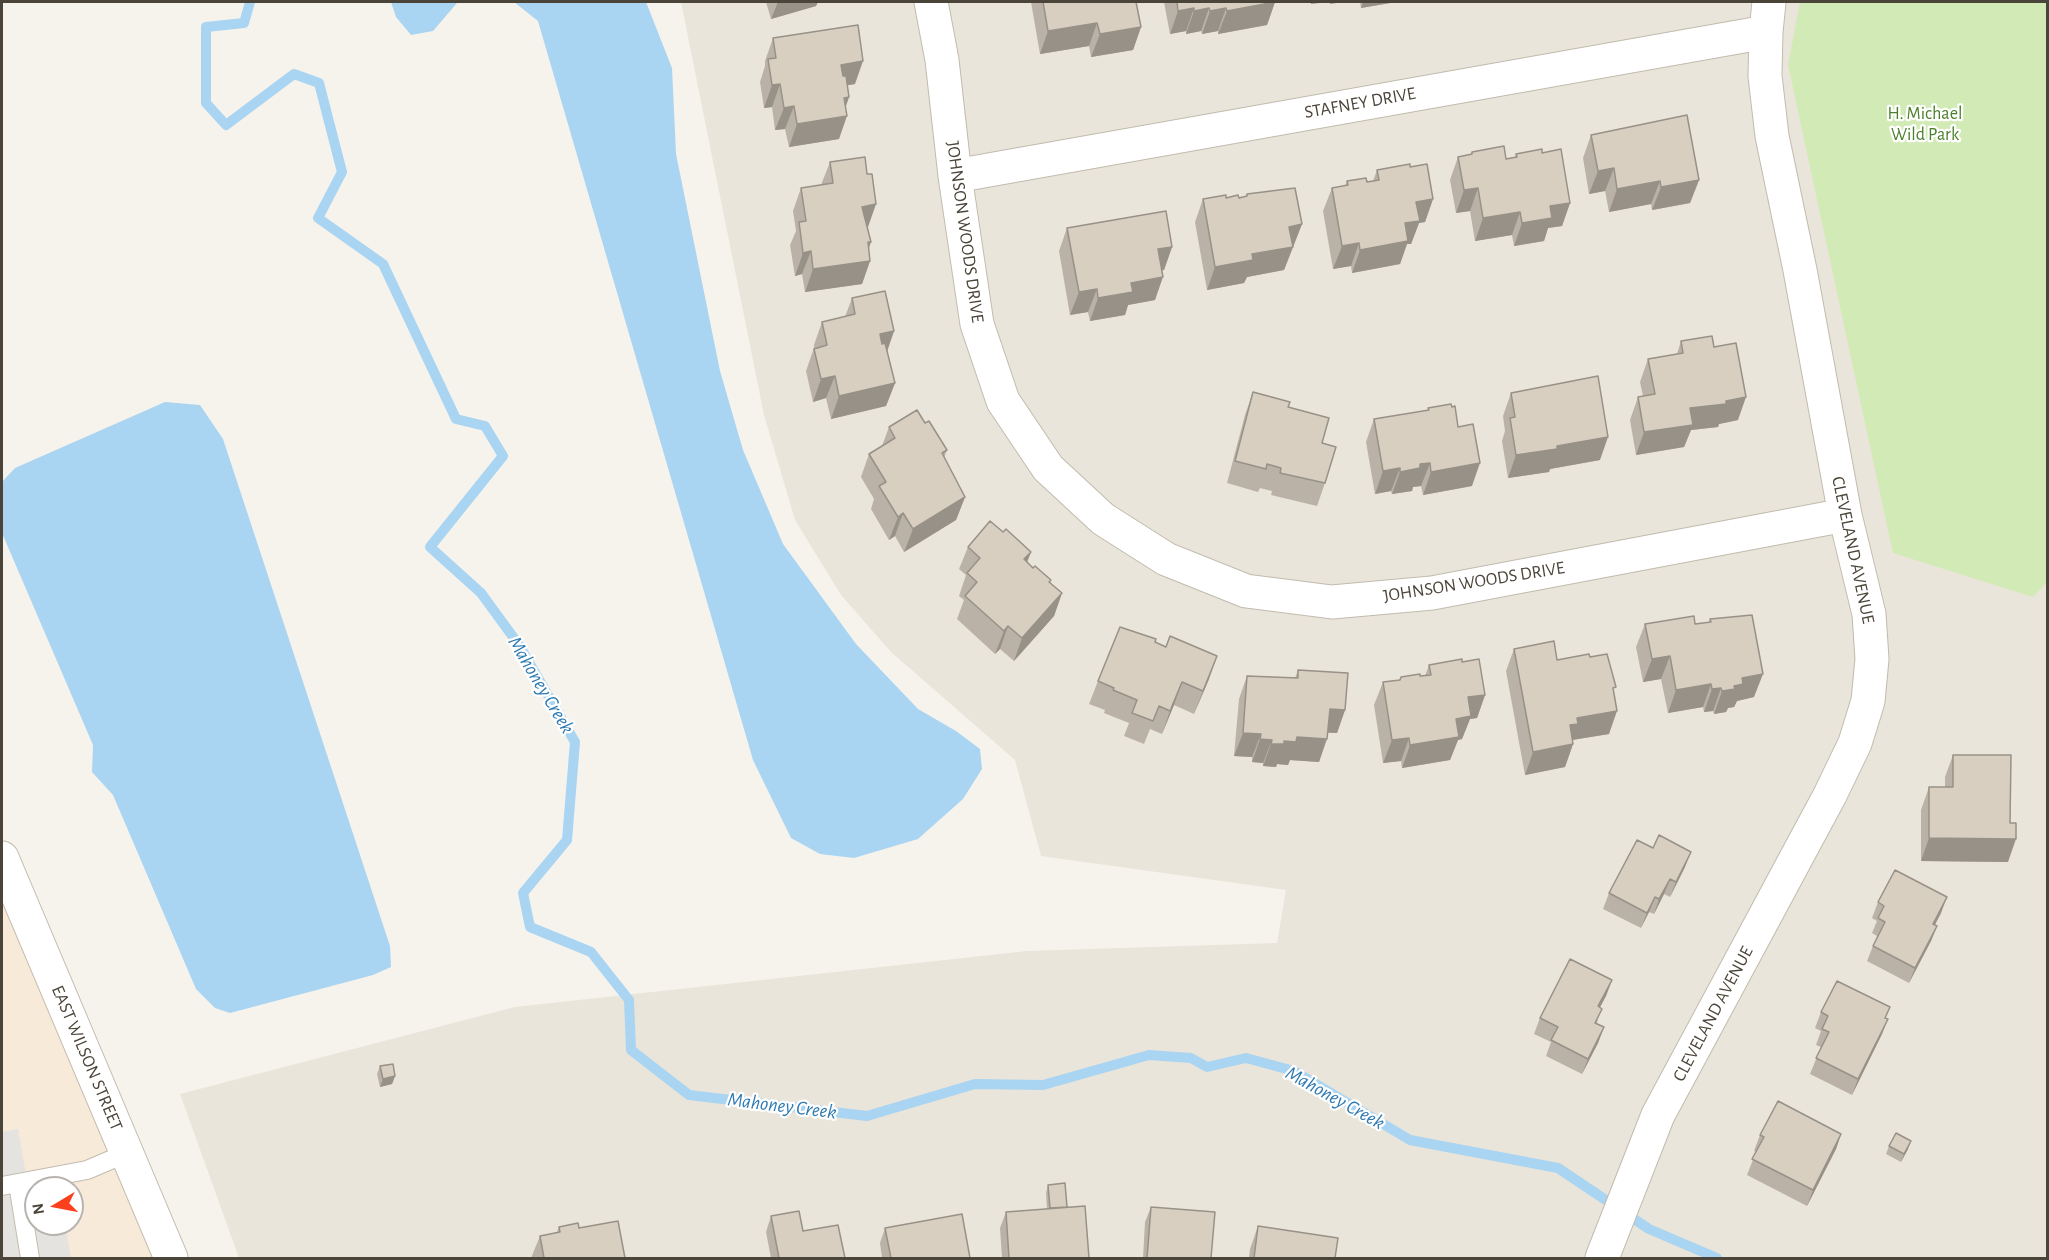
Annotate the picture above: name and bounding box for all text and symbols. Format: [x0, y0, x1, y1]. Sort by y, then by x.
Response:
street label: STAFNEY DRIVE [1303, 83, 1417, 123]
park label: H. Michael Wild Park [1888, 103, 1962, 146]
street label: JOHNSON WOODS DRIVE [942, 140, 988, 324]
street label: CLEVELAND AVENUE [1827, 474, 1879, 626]
street label: JOHNSON WOODS DRIVE [1382, 557, 1566, 607]
water label: Mahoney Creek [503, 632, 579, 738]
street label: CLEVELAND AVENUE [1668, 943, 1758, 1085]
street label: EAST WILSON STREET [47, 982, 127, 1134]
water label: Mahoney Creek [1281, 1061, 1389, 1135]
water label: Mahoney Creek [726, 1087, 838, 1125]
north arrow [24, 1176, 84, 1236]
text: N [29, 1202, 47, 1216]

